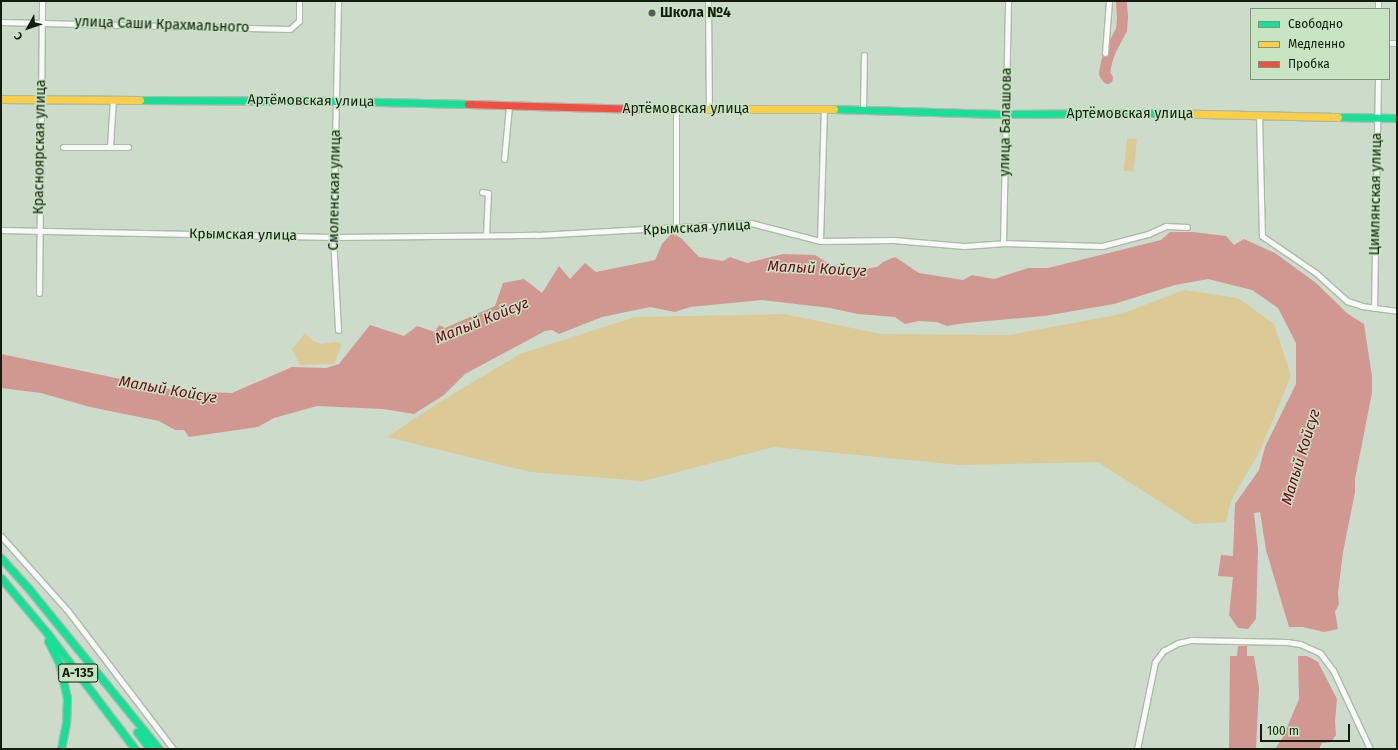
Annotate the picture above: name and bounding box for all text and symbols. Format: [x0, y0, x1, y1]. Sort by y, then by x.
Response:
place label: Школа №4 [660, 5, 731, 21]
north arrow [8, 8, 48, 48]
marker: Школа №4 [647, 8, 657, 18]
legend [1250, 8, 1390, 80]
street label: улица Саши Крахмального [74, 14, 250, 36]
text: Свободно [1288, 17, 1343, 31]
text: С [11, 29, 25, 43]
text: Медленно [1288, 37, 1345, 51]
text: Пробка [1288, 57, 1330, 71]
street label: улица Балашова [997, 67, 1015, 177]
street label: Красноярская улица [30, 79, 50, 215]
street label: Артёмовская улица [247, 91, 375, 111]
street label: Артёмовская улица [623, 101, 749, 117]
street label: Артёмовская улица [1067, 106, 1193, 122]
street label: Смоленская улица [326, 129, 344, 251]
street label: Цимлянская улица [1367, 132, 1385, 256]
street label: Крымская улица [643, 217, 751, 239]
street label: Крымская улица [189, 226, 297, 244]
water label: Малый Койсуг [767, 257, 867, 281]
water label: Малый Койсуг [433, 294, 531, 348]
water label: Малый Койсуг [118, 373, 218, 407]
water label: Малый Койсуг [1278, 407, 1324, 507]
road number: А-135 [58, 662, 98, 684]
scale bar [1262, 716, 1352, 742]
text: 100 m [1267, 724, 1299, 738]

